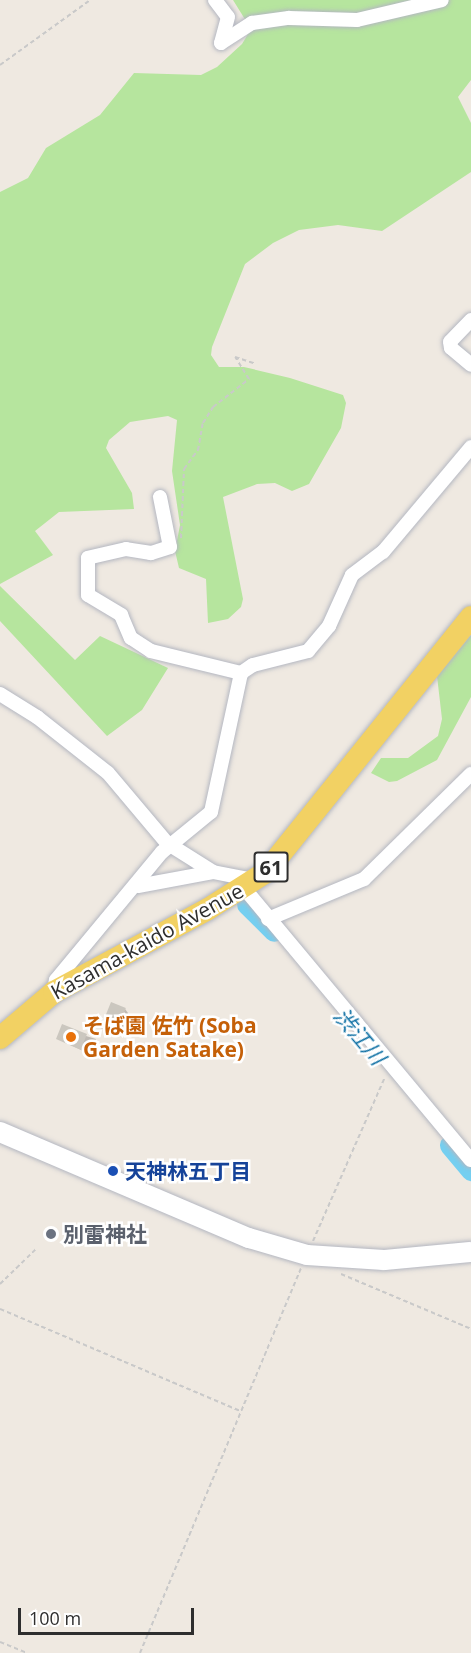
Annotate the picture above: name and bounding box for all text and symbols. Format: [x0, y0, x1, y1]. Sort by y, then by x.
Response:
road number: 61 [253, 850, 289, 884]
street label: Kasama-kaido Avenue [46, 878, 248, 1004]
water label: 渋江川 [329, 1002, 391, 1070]
place label: そば園 佐竹 (Soba Garden Satake) [83, 1012, 257, 1062]
marker: そば園 佐竹 (Soba Garden Satake) [64, 1030, 78, 1044]
place label: 天神林五丁目 [125, 1158, 251, 1184]
marker: 天神林五丁目 [106, 1164, 120, 1178]
place label: 別雷神社 [63, 1221, 147, 1247]
marker: 別雷神社 [44, 1227, 58, 1241]
scale bar [21, 1596, 196, 1634]
text: 100 m [29, 1606, 81, 1630]

